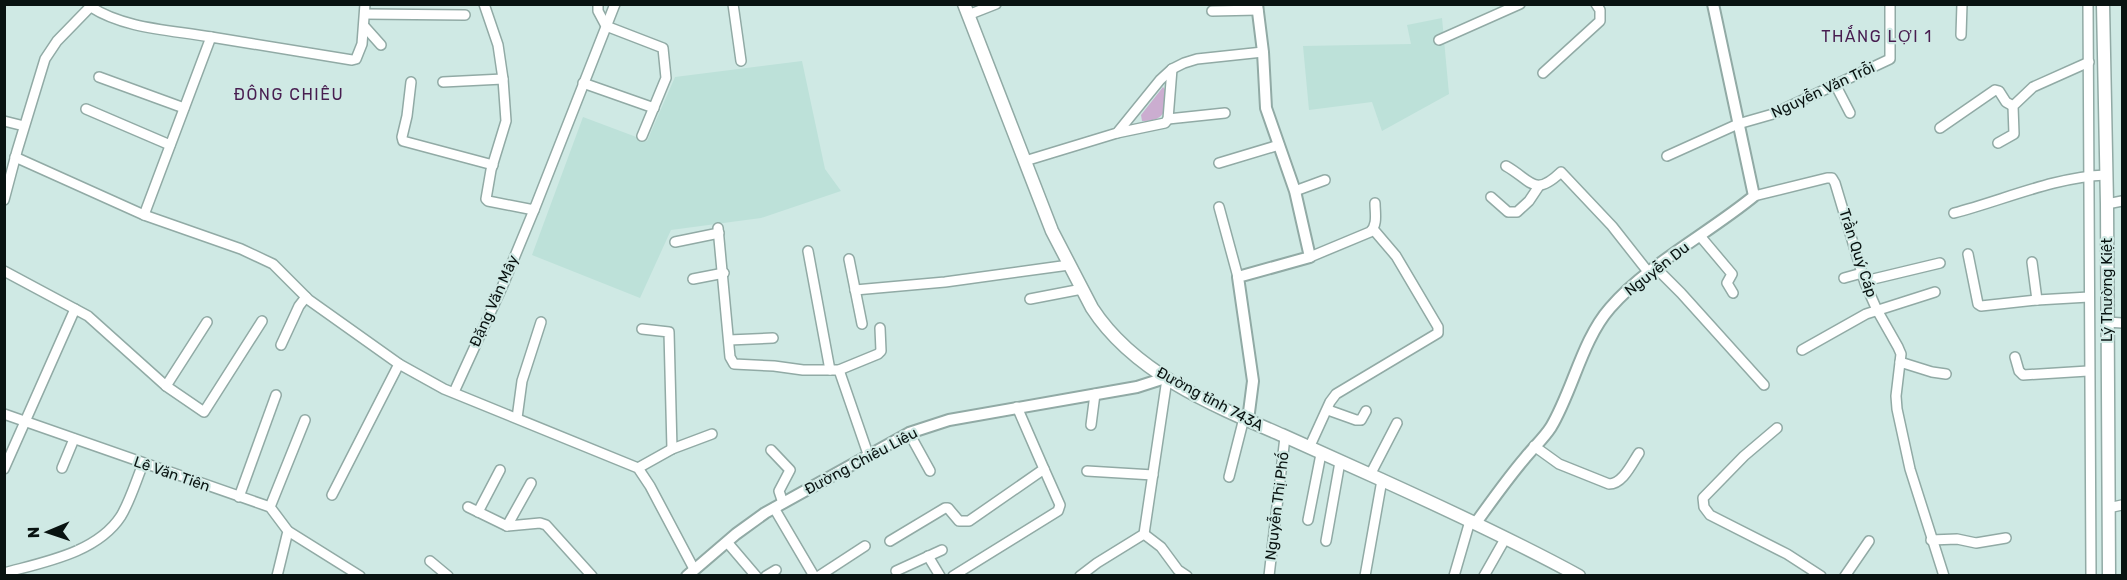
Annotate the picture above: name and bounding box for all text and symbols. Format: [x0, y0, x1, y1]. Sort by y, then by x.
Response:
district label: THẮNG LỢI 1 [1821, 25, 1933, 46]
street label: Nguyễn Văn Trỗi [1768, 58, 1878, 122]
district label: ĐÔNG CHIÊU [234, 84, 344, 104]
street label: Trần Quý Cáp [1835, 206, 1881, 300]
street label: Nguyễn Du [1621, 238, 1693, 300]
street label: Lý Thường Kiệt [2098, 238, 2116, 342]
street label: Đặng Văn Mây [466, 252, 522, 350]
street label: Đường tỉnh 743A [1153, 363, 1267, 435]
street label: Đường Chiêu Liêu [801, 424, 921, 498]
street label: Nguyễn Thị Phố [1261, 451, 1293, 561]
street label: Lê Văn Tiên [132, 453, 212, 495]
north arrow [18, 502, 78, 562]
text: N [24, 526, 43, 539]

